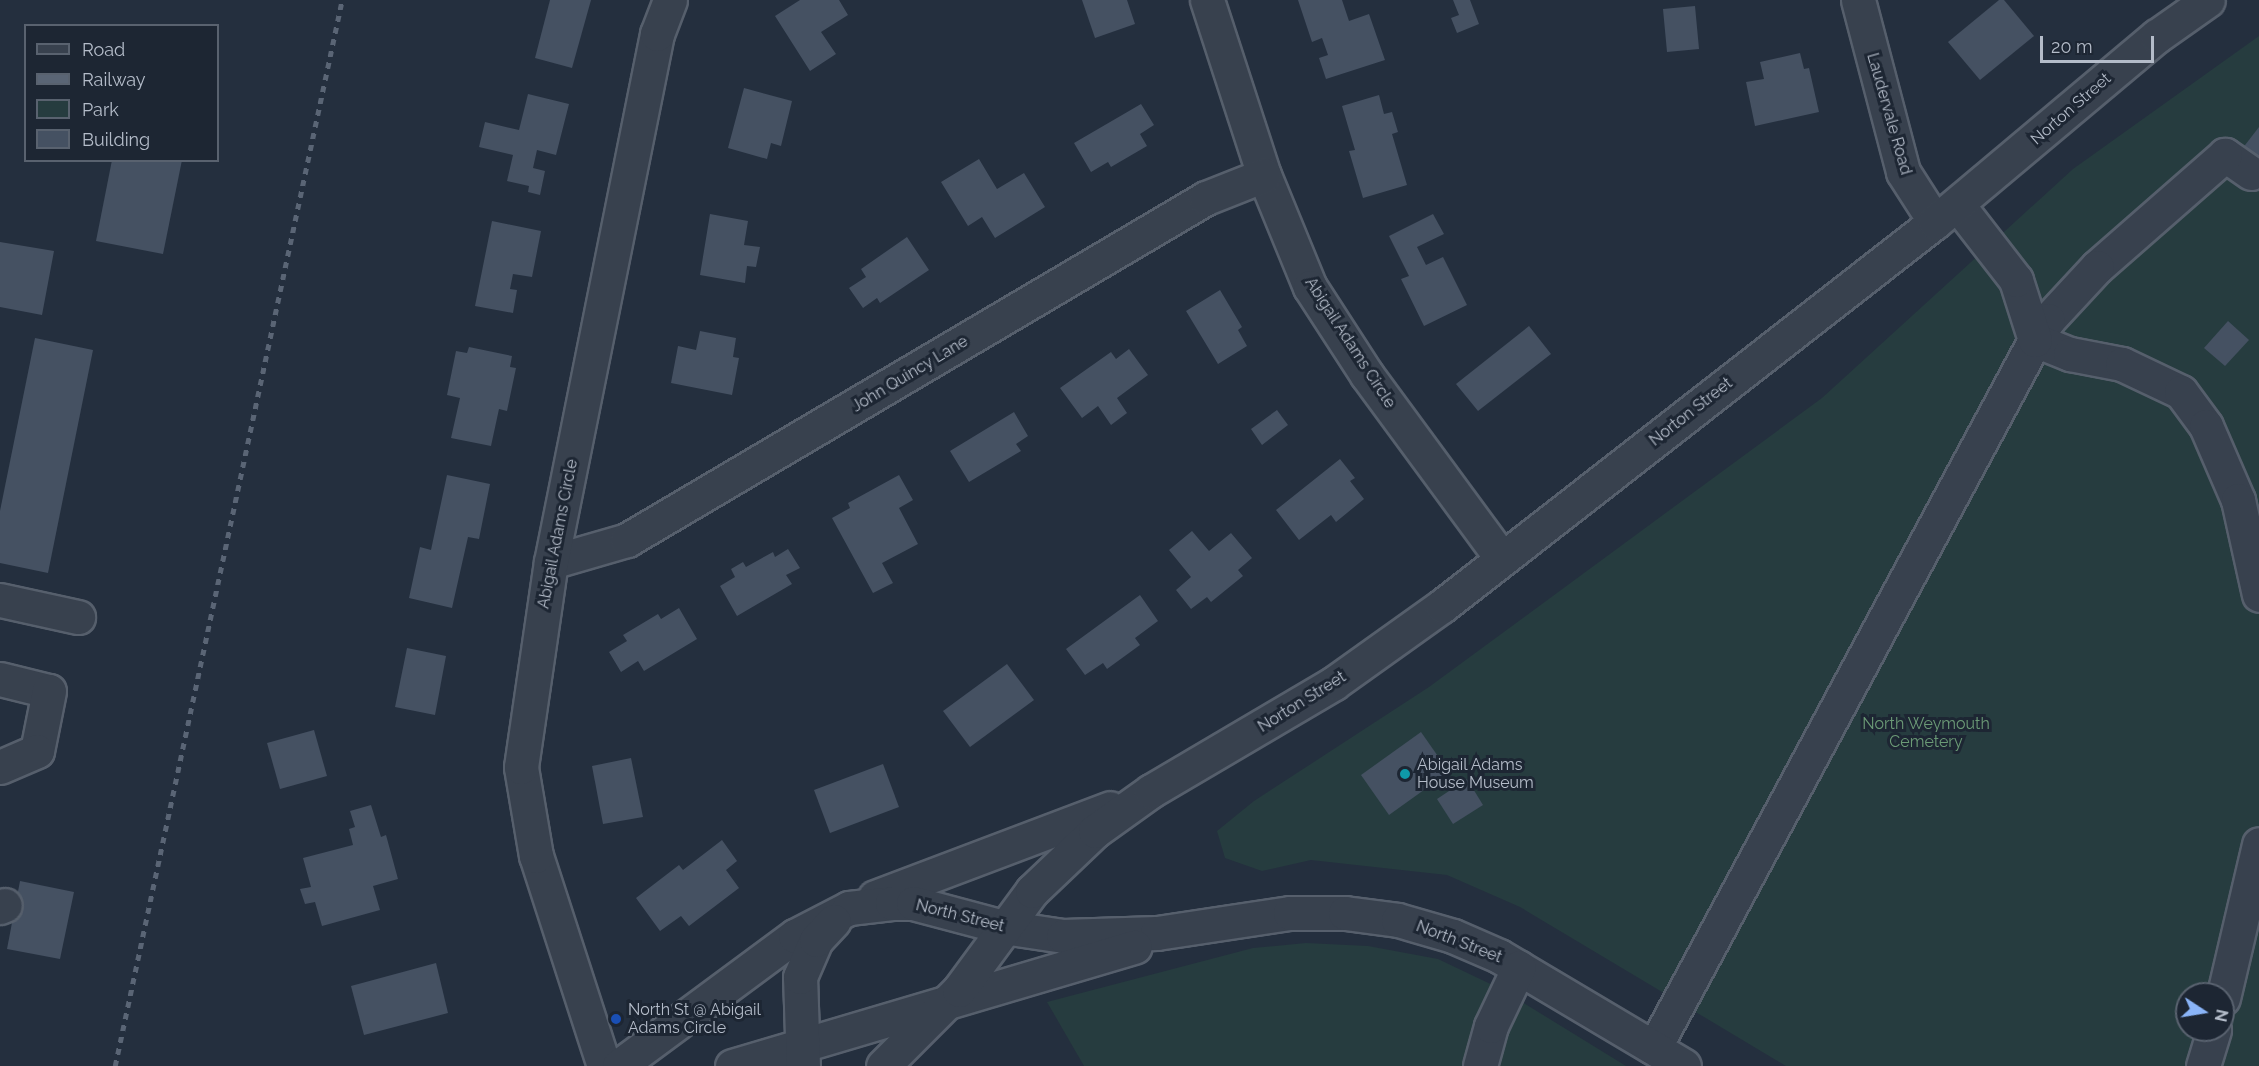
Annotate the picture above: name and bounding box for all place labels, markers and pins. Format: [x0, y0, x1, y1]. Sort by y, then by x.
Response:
place label: Abigail Adams House Museum [1417, 755, 1534, 793]
marker: Abigail Adams House Museum [1398, 767, 1412, 781]
place label: North St @ Abigail Adams Circle [628, 1000, 761, 1038]
marker: North St @ Abigail Adams Circle [609, 1012, 623, 1026]

